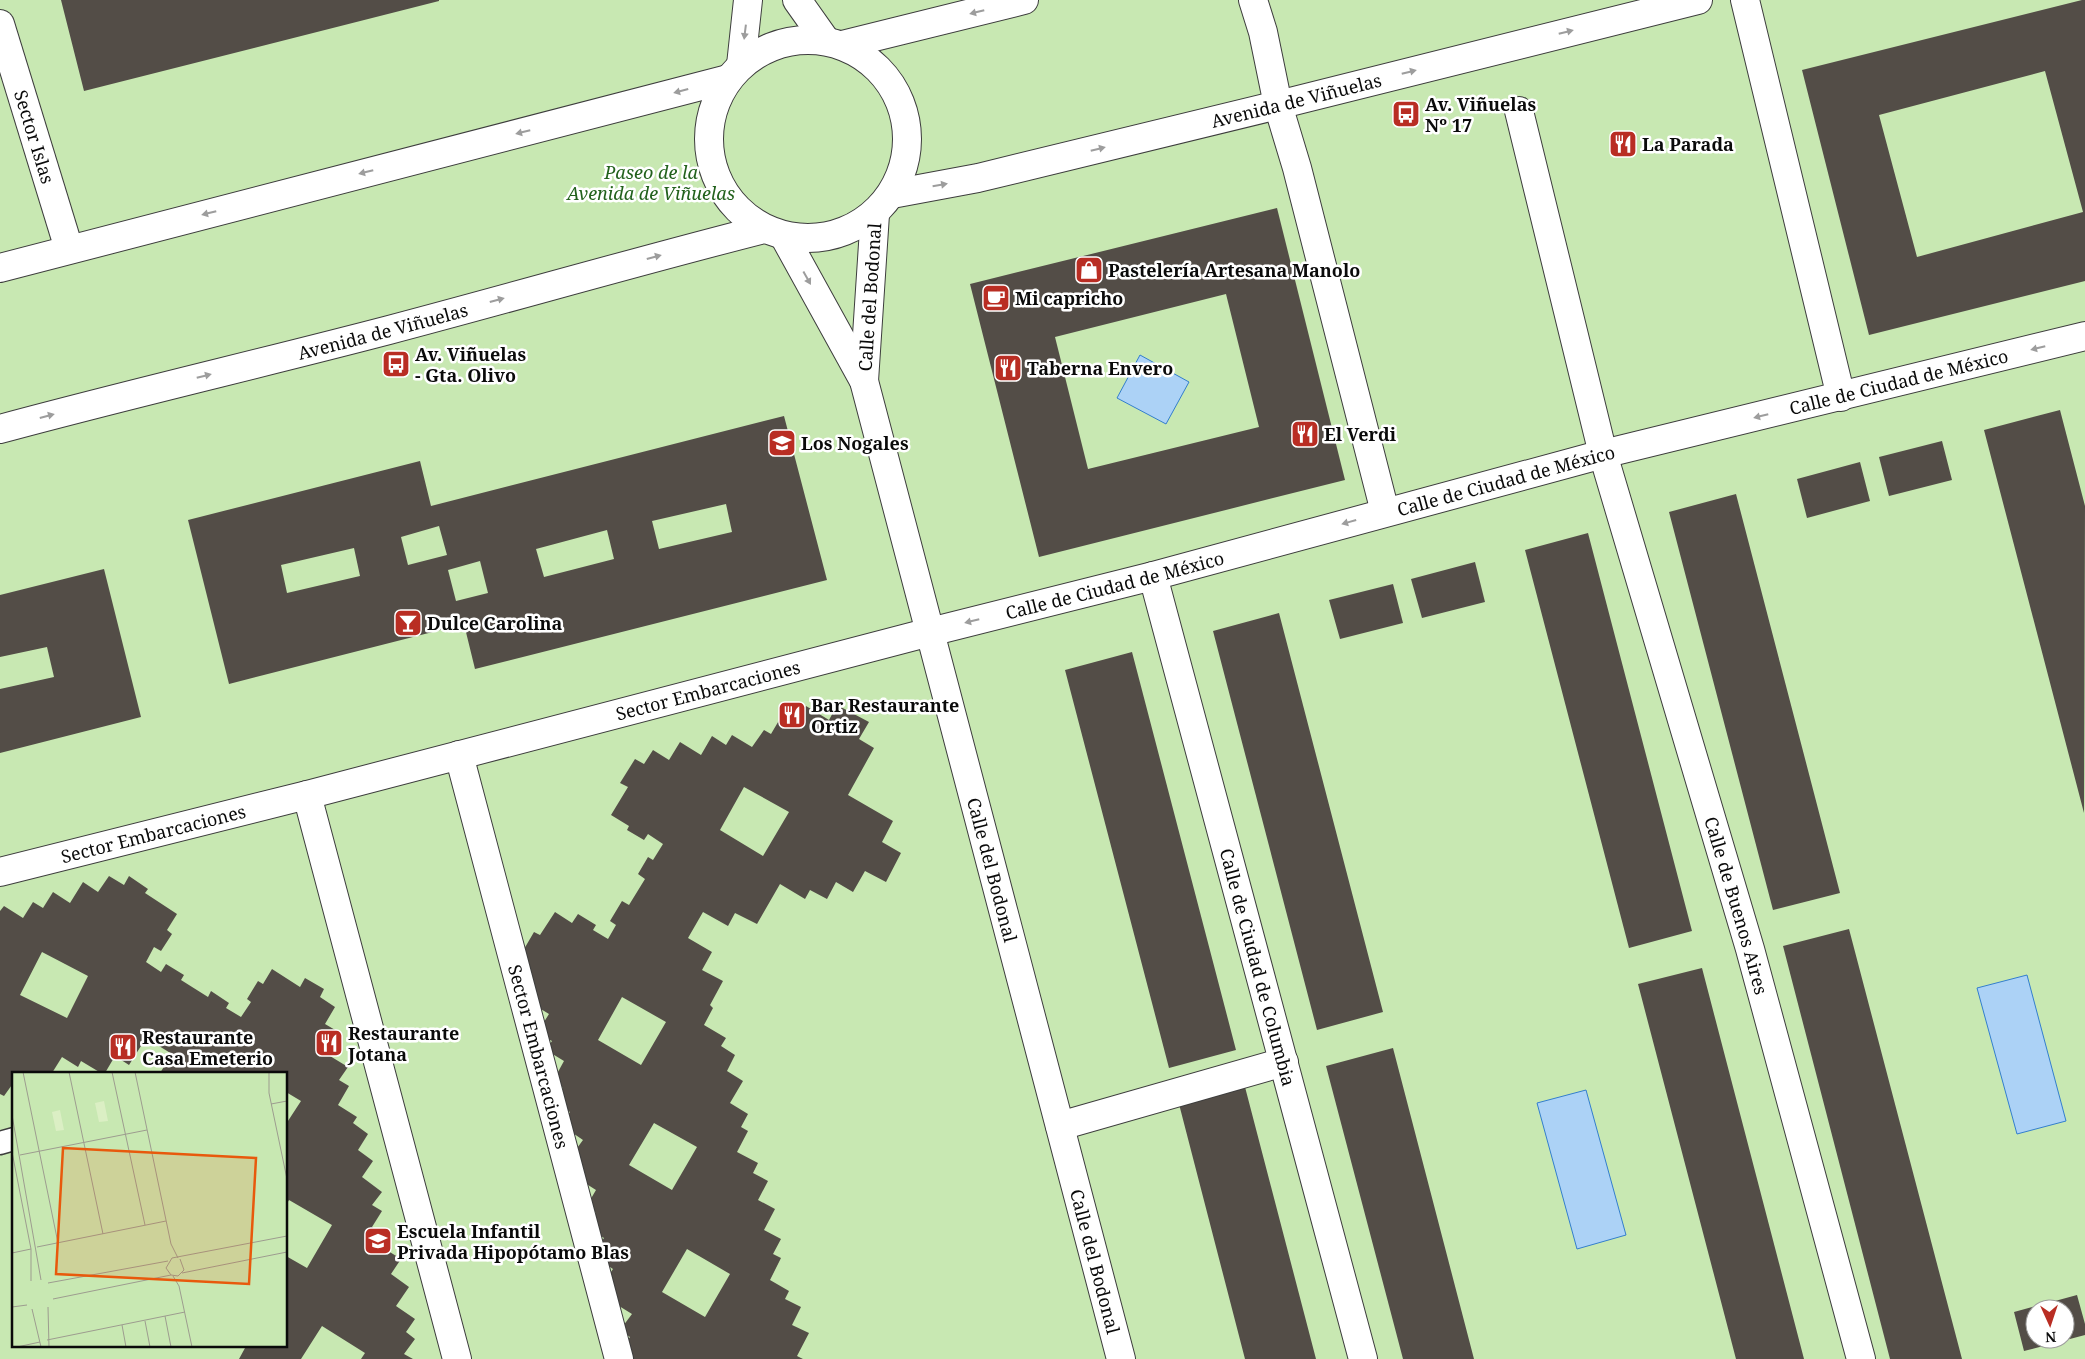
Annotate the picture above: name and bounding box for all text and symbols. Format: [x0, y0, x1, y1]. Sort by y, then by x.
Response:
one-way arrow [970, 8, 985, 16]
one-way arrow [741, 25, 749, 41]
one-way arrow [1559, 28, 1574, 36]
street label: Avenida de Viñuelas [1208, 68, 1384, 133]
one-way arrow [1401, 68, 1416, 76]
street label: Sector Islas [9, 87, 60, 187]
one-way arrow [673, 87, 688, 95]
place label: Av. Viñuelas Nº 17 [1425, 92, 1536, 137]
bus stop icon: Av. Viñuelas Nº 17 [1391, 99, 1421, 129]
one-way arrow [516, 128, 531, 136]
restaurant icon: La Parada [1608, 129, 1638, 159]
place label: La Parada [1642, 132, 1734, 156]
one-way arrow [1090, 145, 1106, 153]
park label: Paseo de la Avenida de Viñuelas [565, 160, 735, 205]
one-way arrow [359, 168, 374, 176]
one-way arrow [932, 180, 948, 188]
one-way arrow [201, 209, 216, 217]
street label: Calle del Bodonal [853, 222, 886, 372]
one-way arrow [646, 253, 661, 261]
shop icon: Pastelería Artesana Manolo [1074, 255, 1104, 285]
place label: Pastelería Artesana Manolo [1108, 258, 1360, 282]
one-way arrow [803, 272, 812, 285]
cafe icon: Mi capricho [981, 283, 1011, 313]
place label: Mi capricho [1015, 286, 1123, 310]
one-way arrow [490, 296, 505, 304]
street label: Avenida de Viñuelas [295, 297, 470, 365]
place label: Av. Viñuelas - Gta. Olivo [415, 342, 526, 387]
street label: Calle de Ciudad de México [1787, 343, 2011, 420]
one-way arrow [2030, 344, 2045, 352]
bus stop icon: Av. Viñuelas - Gta. Olivo [381, 349, 411, 379]
restaurant icon: Taberna Envero [993, 353, 1023, 383]
place label: Taberna Envero [1027, 356, 1173, 380]
one-way arrow [197, 371, 212, 379]
one-way arrow [39, 412, 55, 420]
one-way arrow [1754, 412, 1769, 420]
restaurant icon: El Verdi [1290, 419, 1320, 449]
place label: El Verdi [1324, 422, 1397, 446]
school or university icon: Los Nogales [767, 428, 797, 458]
place label: Los Nogales [801, 431, 909, 455]
street label: Calle de Ciudad de México [1394, 440, 1617, 521]
one-way arrow [1342, 518, 1357, 526]
street label: Calle de Ciudad de México [1003, 545, 1227, 625]
bar icon: Dulce Carolina [393, 608, 423, 638]
place label: Dulce Carolina [427, 611, 563, 635]
one-way arrow [965, 617, 980, 625]
street label: Sector Embarcaciones [613, 654, 803, 726]
place label: Bar Restaurante Ortiz [811, 693, 959, 738]
restaurant icon: Bar Restaurante Ortiz [777, 700, 807, 730]
street label: Calle del Bodonal [962, 795, 1023, 945]
street label: Sector Embarcaciones [58, 799, 248, 868]
street label: Calle de Buenos Aires [1699, 814, 1774, 997]
street label: Calle de Ciudad de Columbia [1215, 846, 1301, 1089]
street label: Sector Embarcaciones [503, 962, 575, 1151]
place label: Restaurante Jotana [347, 1021, 459, 1066]
place label: Restaurante Casa Emeterio [142, 1025, 273, 1070]
restaurant icon: Restaurante Jotana [314, 1028, 344, 1058]
restaurant icon: Restaurante Casa Emeterio [108, 1032, 138, 1062]
inset map [12, 1072, 288, 1346]
street label: Calle del Bodonal [1065, 1187, 1126, 1337]
place label: Escuela Infantil Privada Hipopótamo Blas [397, 1219, 629, 1264]
school or university icon: Escuela Infantil Privada Hipopótamo Blas [363, 1226, 393, 1256]
north arrow [2025, 1299, 2075, 1349]
text: N [2045, 1328, 2057, 1347]

